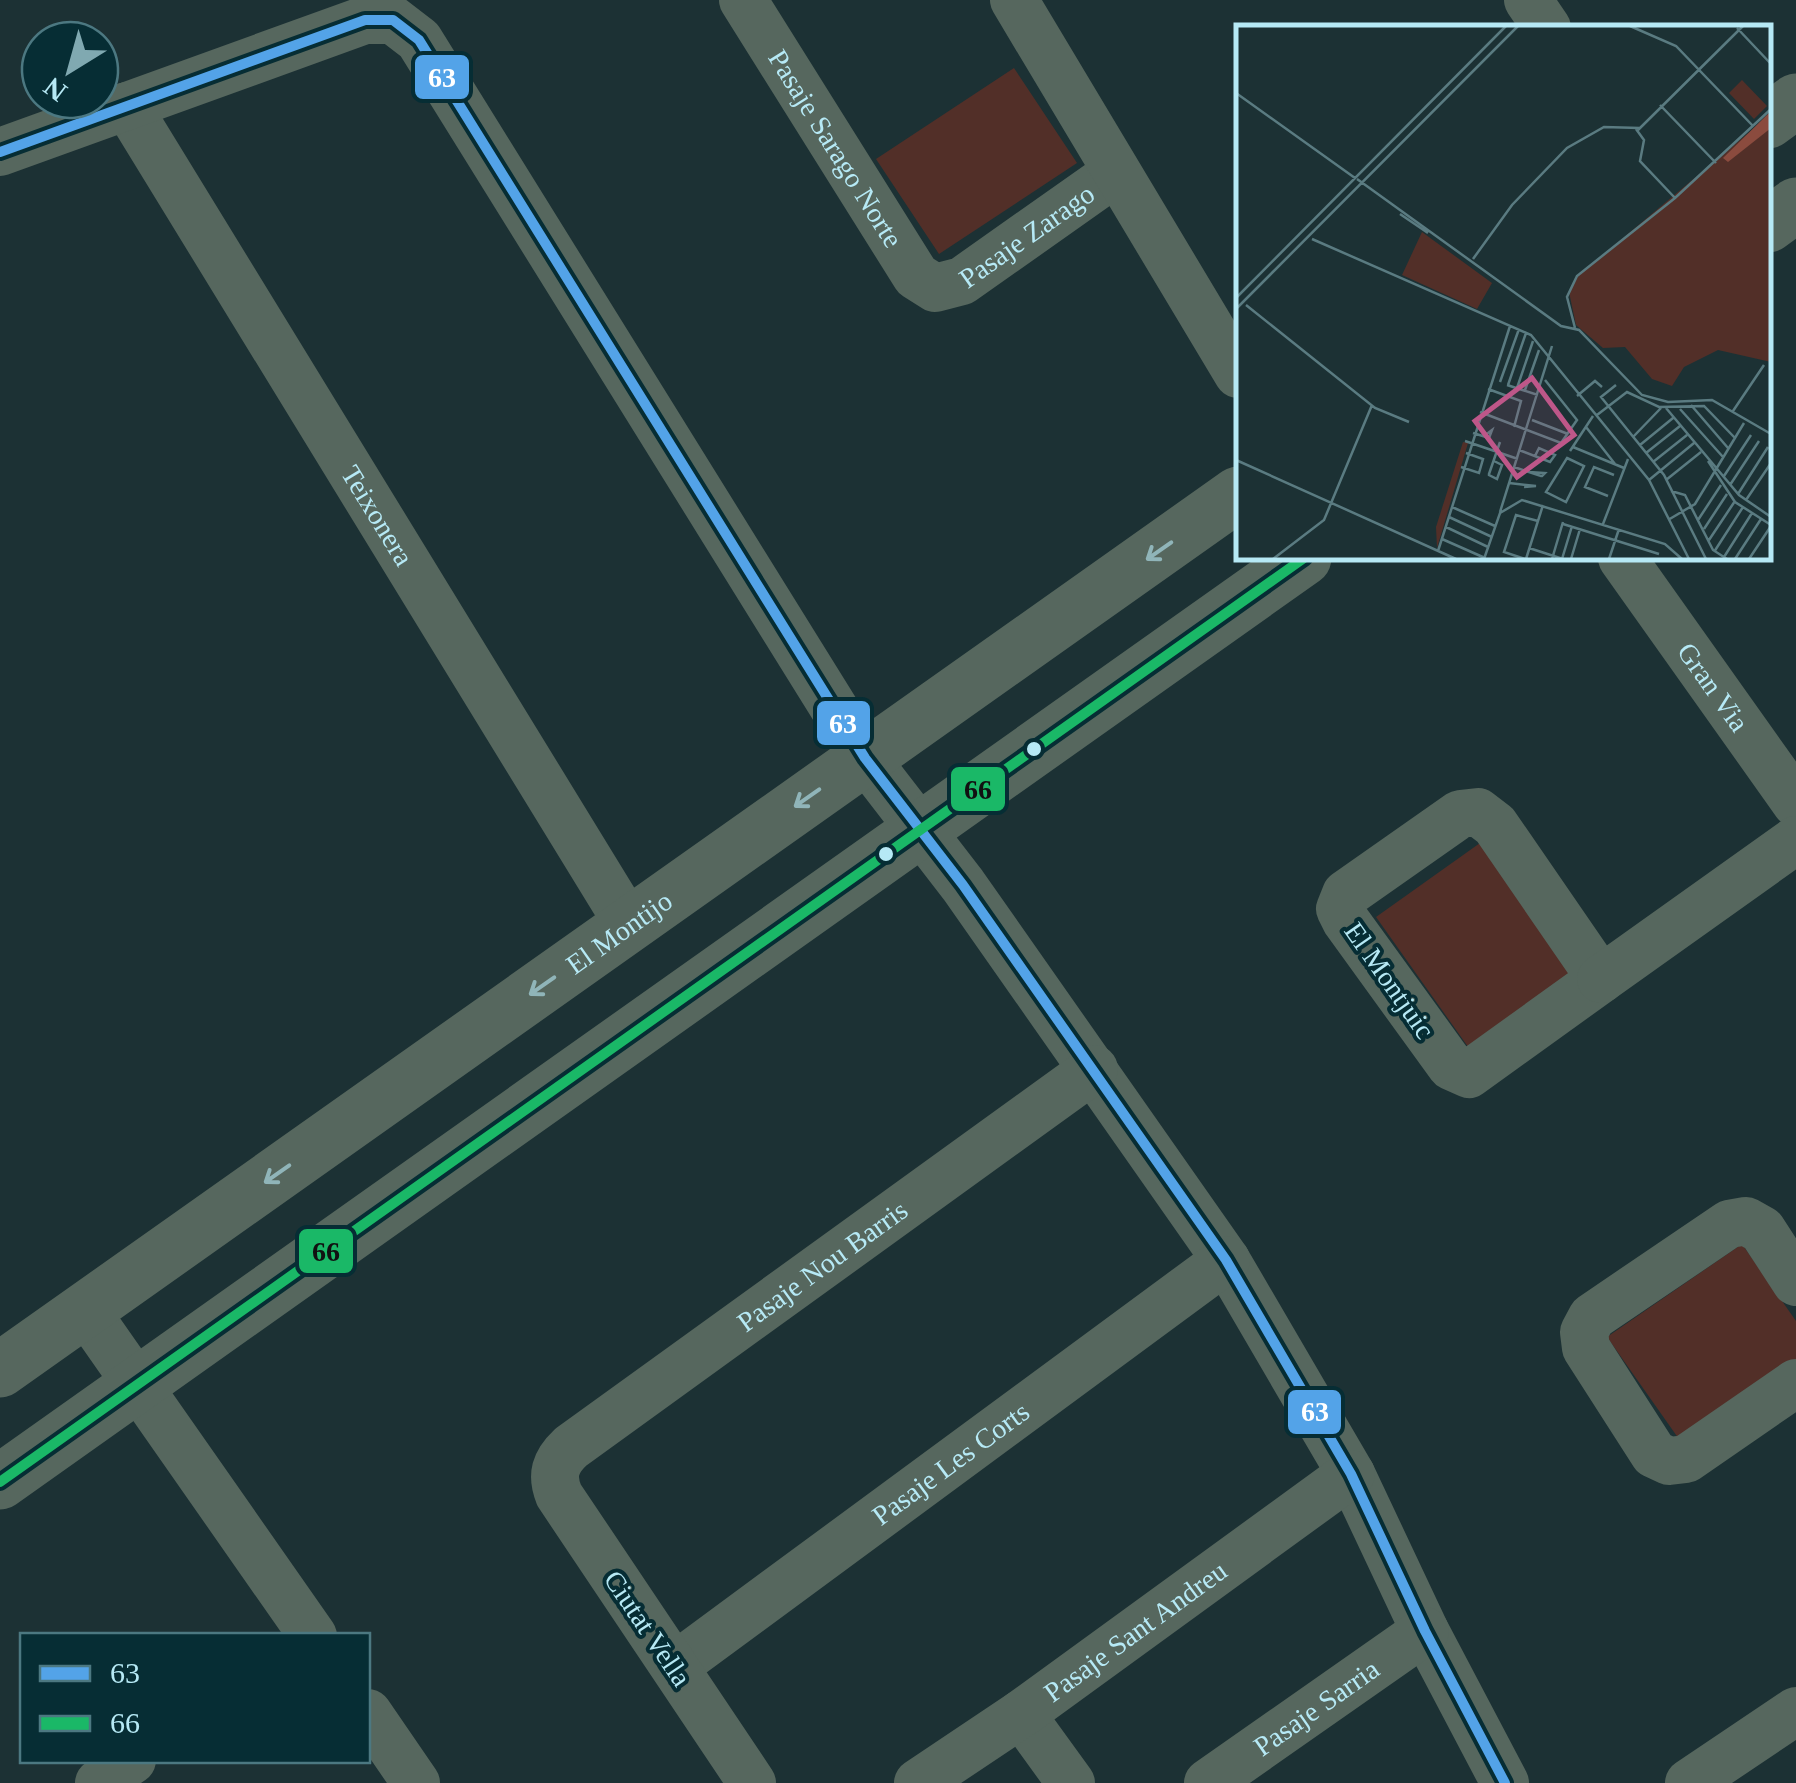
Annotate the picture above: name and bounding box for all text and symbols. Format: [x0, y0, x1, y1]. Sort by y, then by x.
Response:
north arrow [20, 20, 120, 120]
inset map [1236, 25, 1771, 560]
street label: Pasaje Sarago Norte [762, 44, 909, 253]
line badge: 63 [413, 53, 471, 101]
text: 63 [428, 62, 456, 93]
text: N [38, 71, 73, 108]
street label: Pasaje Zarago [953, 178, 1100, 294]
street label: Teixonera [335, 460, 420, 572]
one-way arrow [1146, 540, 1173, 561]
street label: Gran Via [1671, 637, 1755, 738]
line badge: 63 [815, 699, 872, 747]
text: 63 [829, 708, 857, 739]
unlabelled marker [1024, 739, 1044, 759]
line badge: 66 [949, 765, 1007, 813]
text: 66 [964, 774, 992, 805]
one-way arrow [794, 788, 822, 809]
unlabelled marker [876, 844, 896, 864]
street label: El Montijo [560, 885, 678, 981]
street label: El Montjuic [1338, 916, 1441, 1044]
one-way arrow [529, 975, 556, 996]
one-way arrow [264, 1163, 291, 1184]
street label: Pasaje Nou Barris [731, 1194, 913, 1338]
line badge: 66 [297, 1227, 355, 1275]
text: 66 [312, 1236, 340, 1267]
line badge: 63 [1286, 1388, 1343, 1436]
street label: Pasaje Les Corts [866, 1396, 1035, 1531]
text: 63 [1301, 1396, 1329, 1427]
street label: Pasaje Sant Andreu [1038, 1555, 1233, 1708]
street label: Ciutat Vella [598, 1565, 698, 1692]
legend [20, 1633, 370, 1763]
street label: Pasaje Sarria [1248, 1653, 1385, 1762]
text: 63 [110, 1656, 140, 1689]
text: 66 [110, 1706, 140, 1739]

